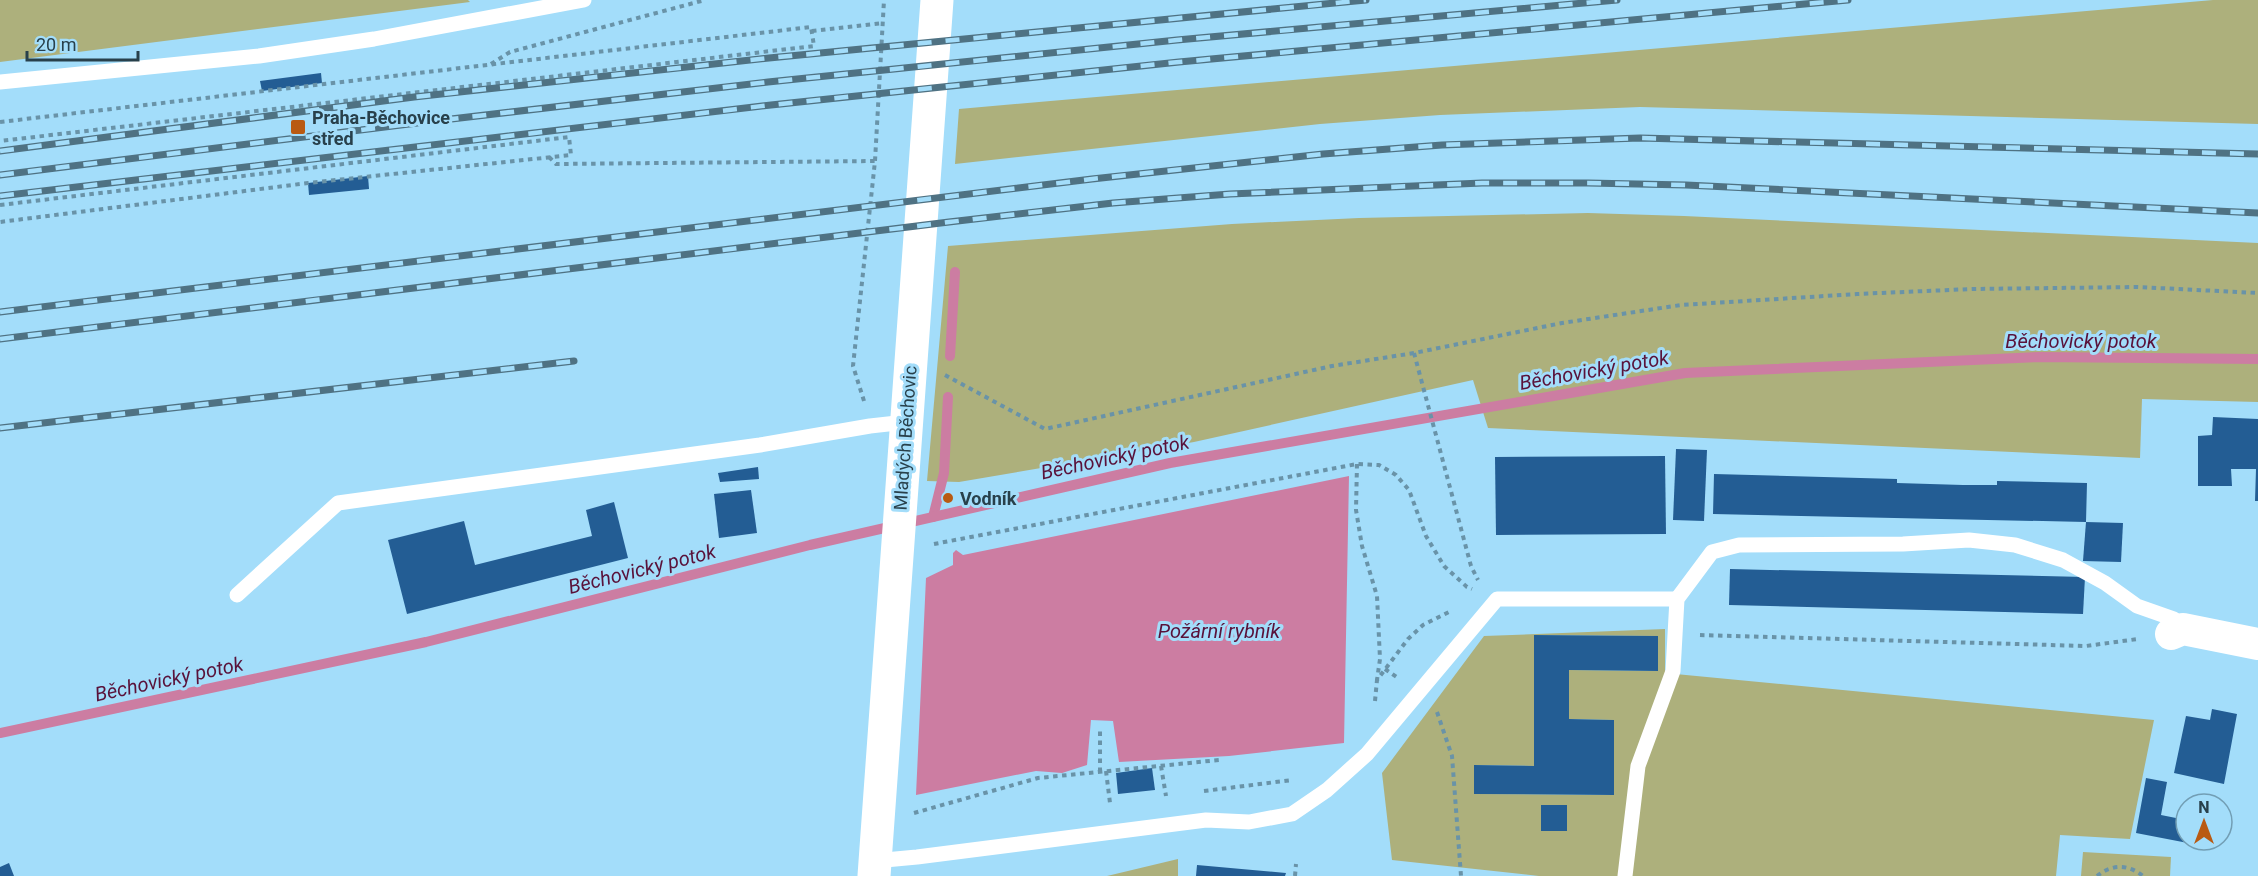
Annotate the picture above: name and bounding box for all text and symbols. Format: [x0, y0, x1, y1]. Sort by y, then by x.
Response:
scale bar [27, 24, 138, 62]
text: 20 m [36, 34, 76, 55]
place label: Praha-Běchovice střed [312, 107, 450, 149]
marker: Praha-Běchovice střed [289, 118, 307, 136]
water label: Běchovický potok [2005, 329, 2158, 353]
water label: Běchovický potok [1517, 345, 1672, 395]
street label: Mladých Běchovic [889, 365, 921, 511]
water label: Běchovický potok [1038, 429, 1193, 484]
place label: Vodník [960, 488, 1017, 509]
marker: Vodník [941, 491, 955, 505]
water label: Běchovický potok [566, 539, 719, 599]
water label: Požární rybník [1158, 619, 1281, 643]
water label: Běchovický potok [92, 651, 247, 706]
north arrow [2174, 792, 2234, 852]
text: N [2198, 798, 2210, 817]

